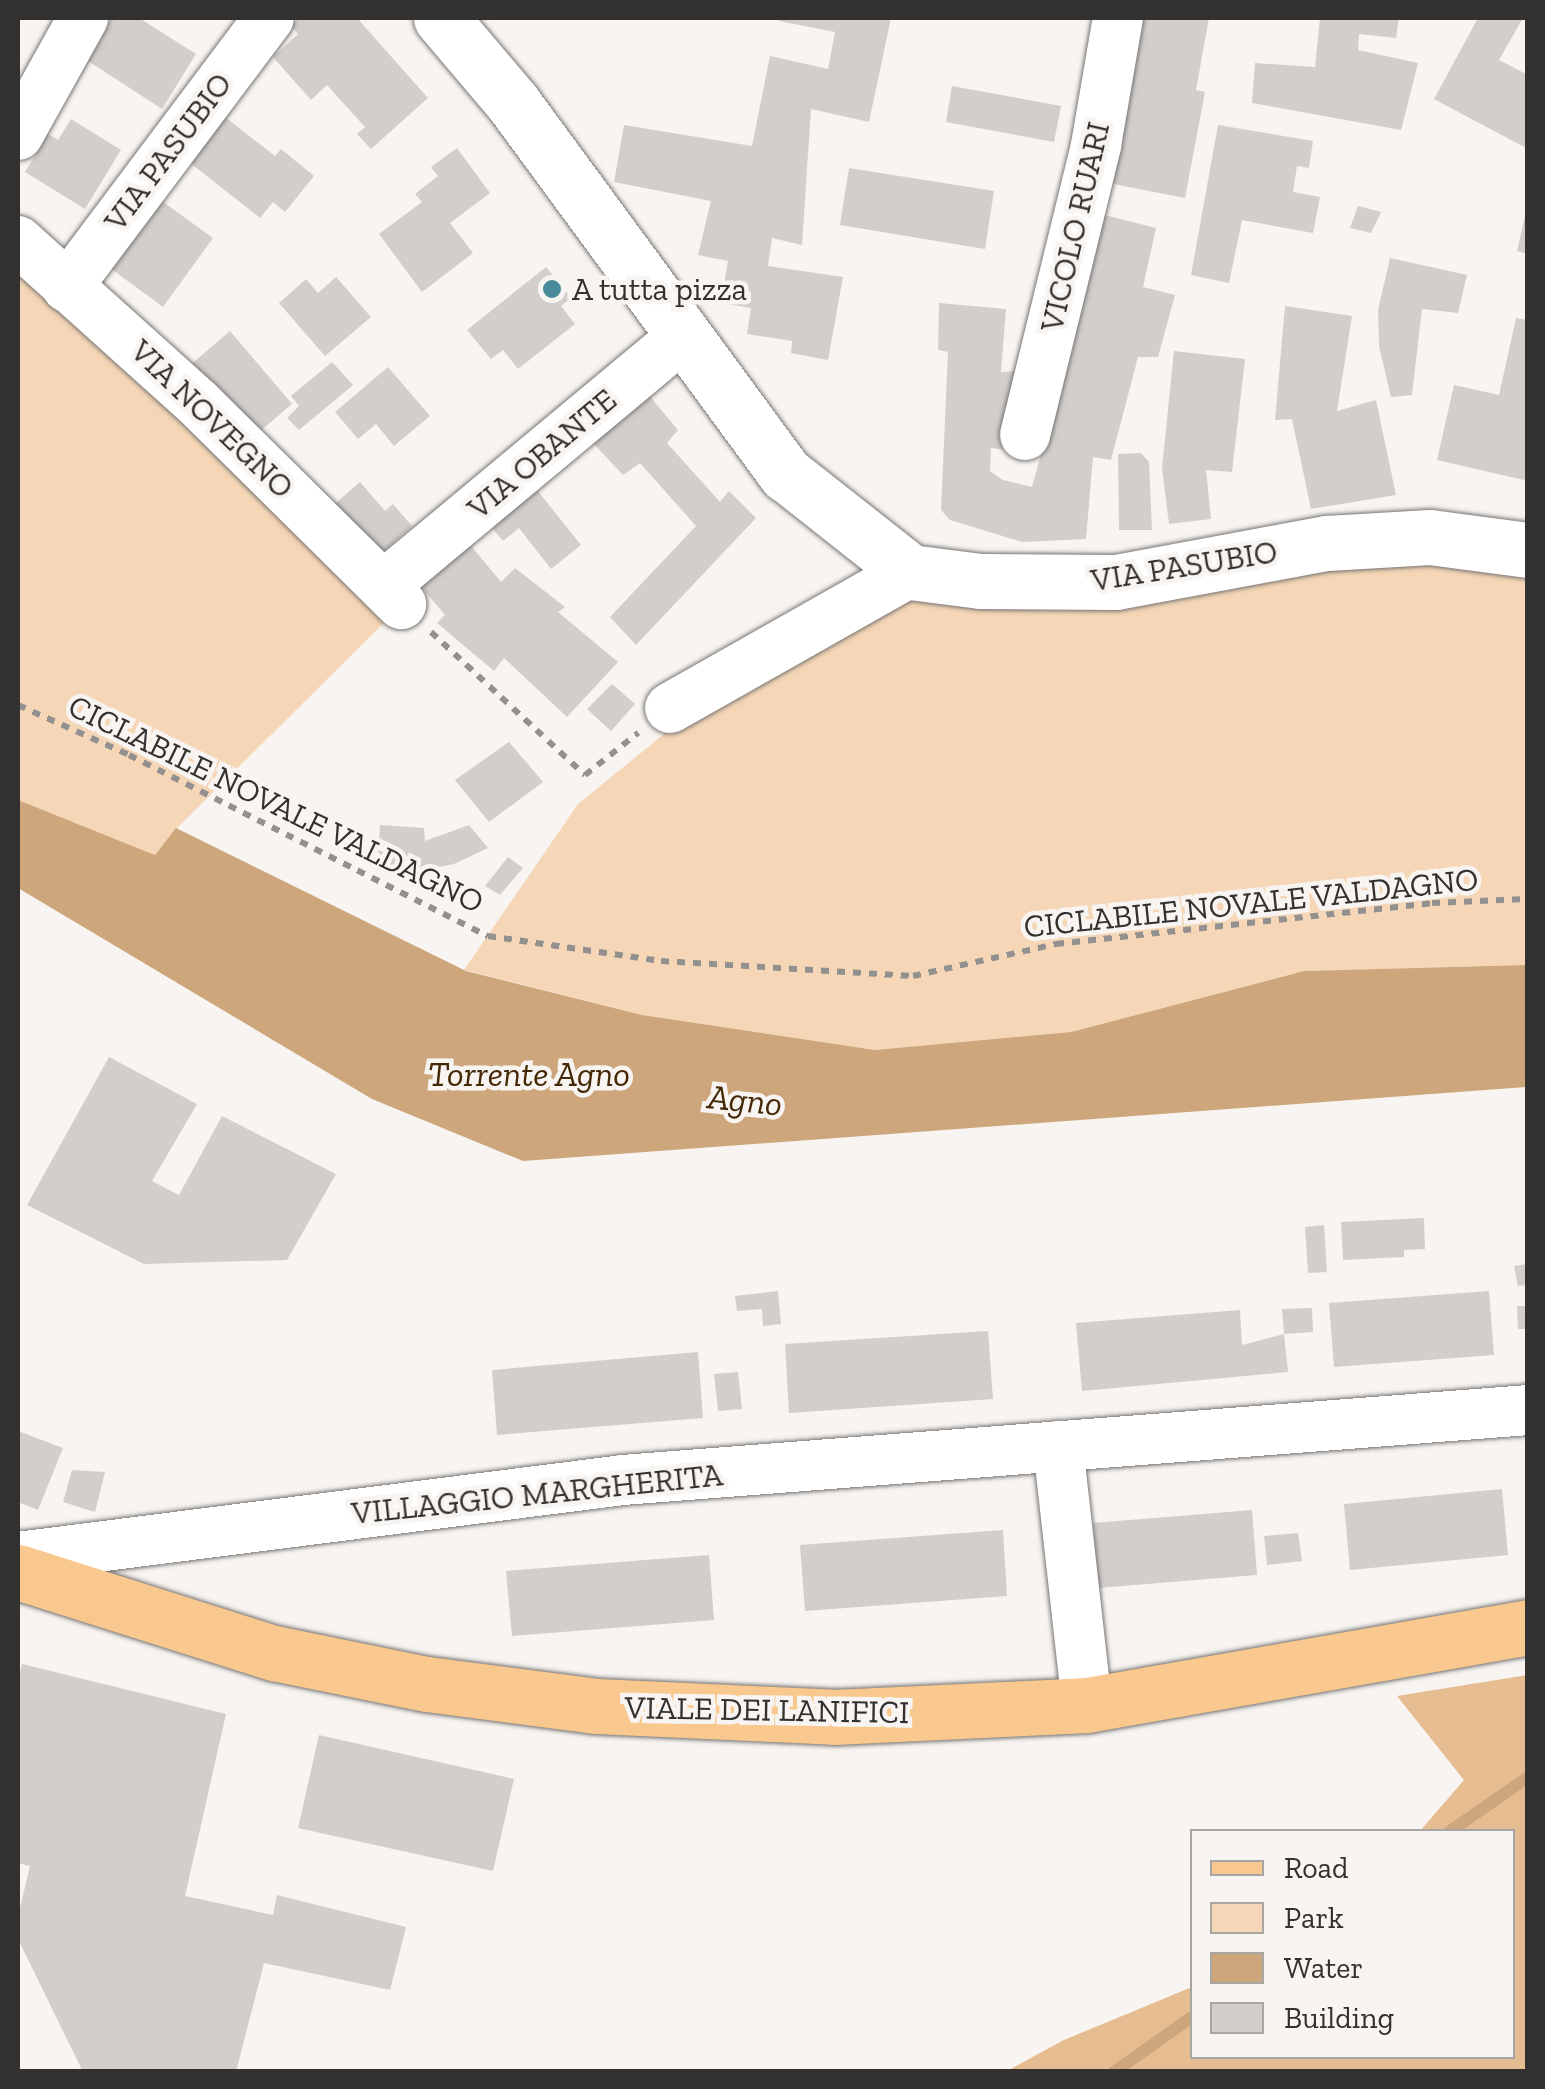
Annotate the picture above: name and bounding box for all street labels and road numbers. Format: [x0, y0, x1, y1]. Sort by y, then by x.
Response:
street label: VIA PASUBIO [96, 65, 240, 239]
street label: VICOLO RUARI [1032, 118, 1118, 336]
street label: VIA NOVEGNO [122, 331, 302, 507]
street label: VIA OBANTE [459, 380, 625, 528]
street label: VIA PASUBIO [1088, 532, 1280, 600]
street label: CICLABILE NOVALE VALDAGNO [62, 686, 490, 922]
street label: CICLABILE NOVALE VALDAGNO [1021, 860, 1481, 946]
street label: VILLAGGIO MARGHERITA [350, 1455, 724, 1533]
street label: VIALE DEI LANIFICI [624, 1688, 910, 1732]

